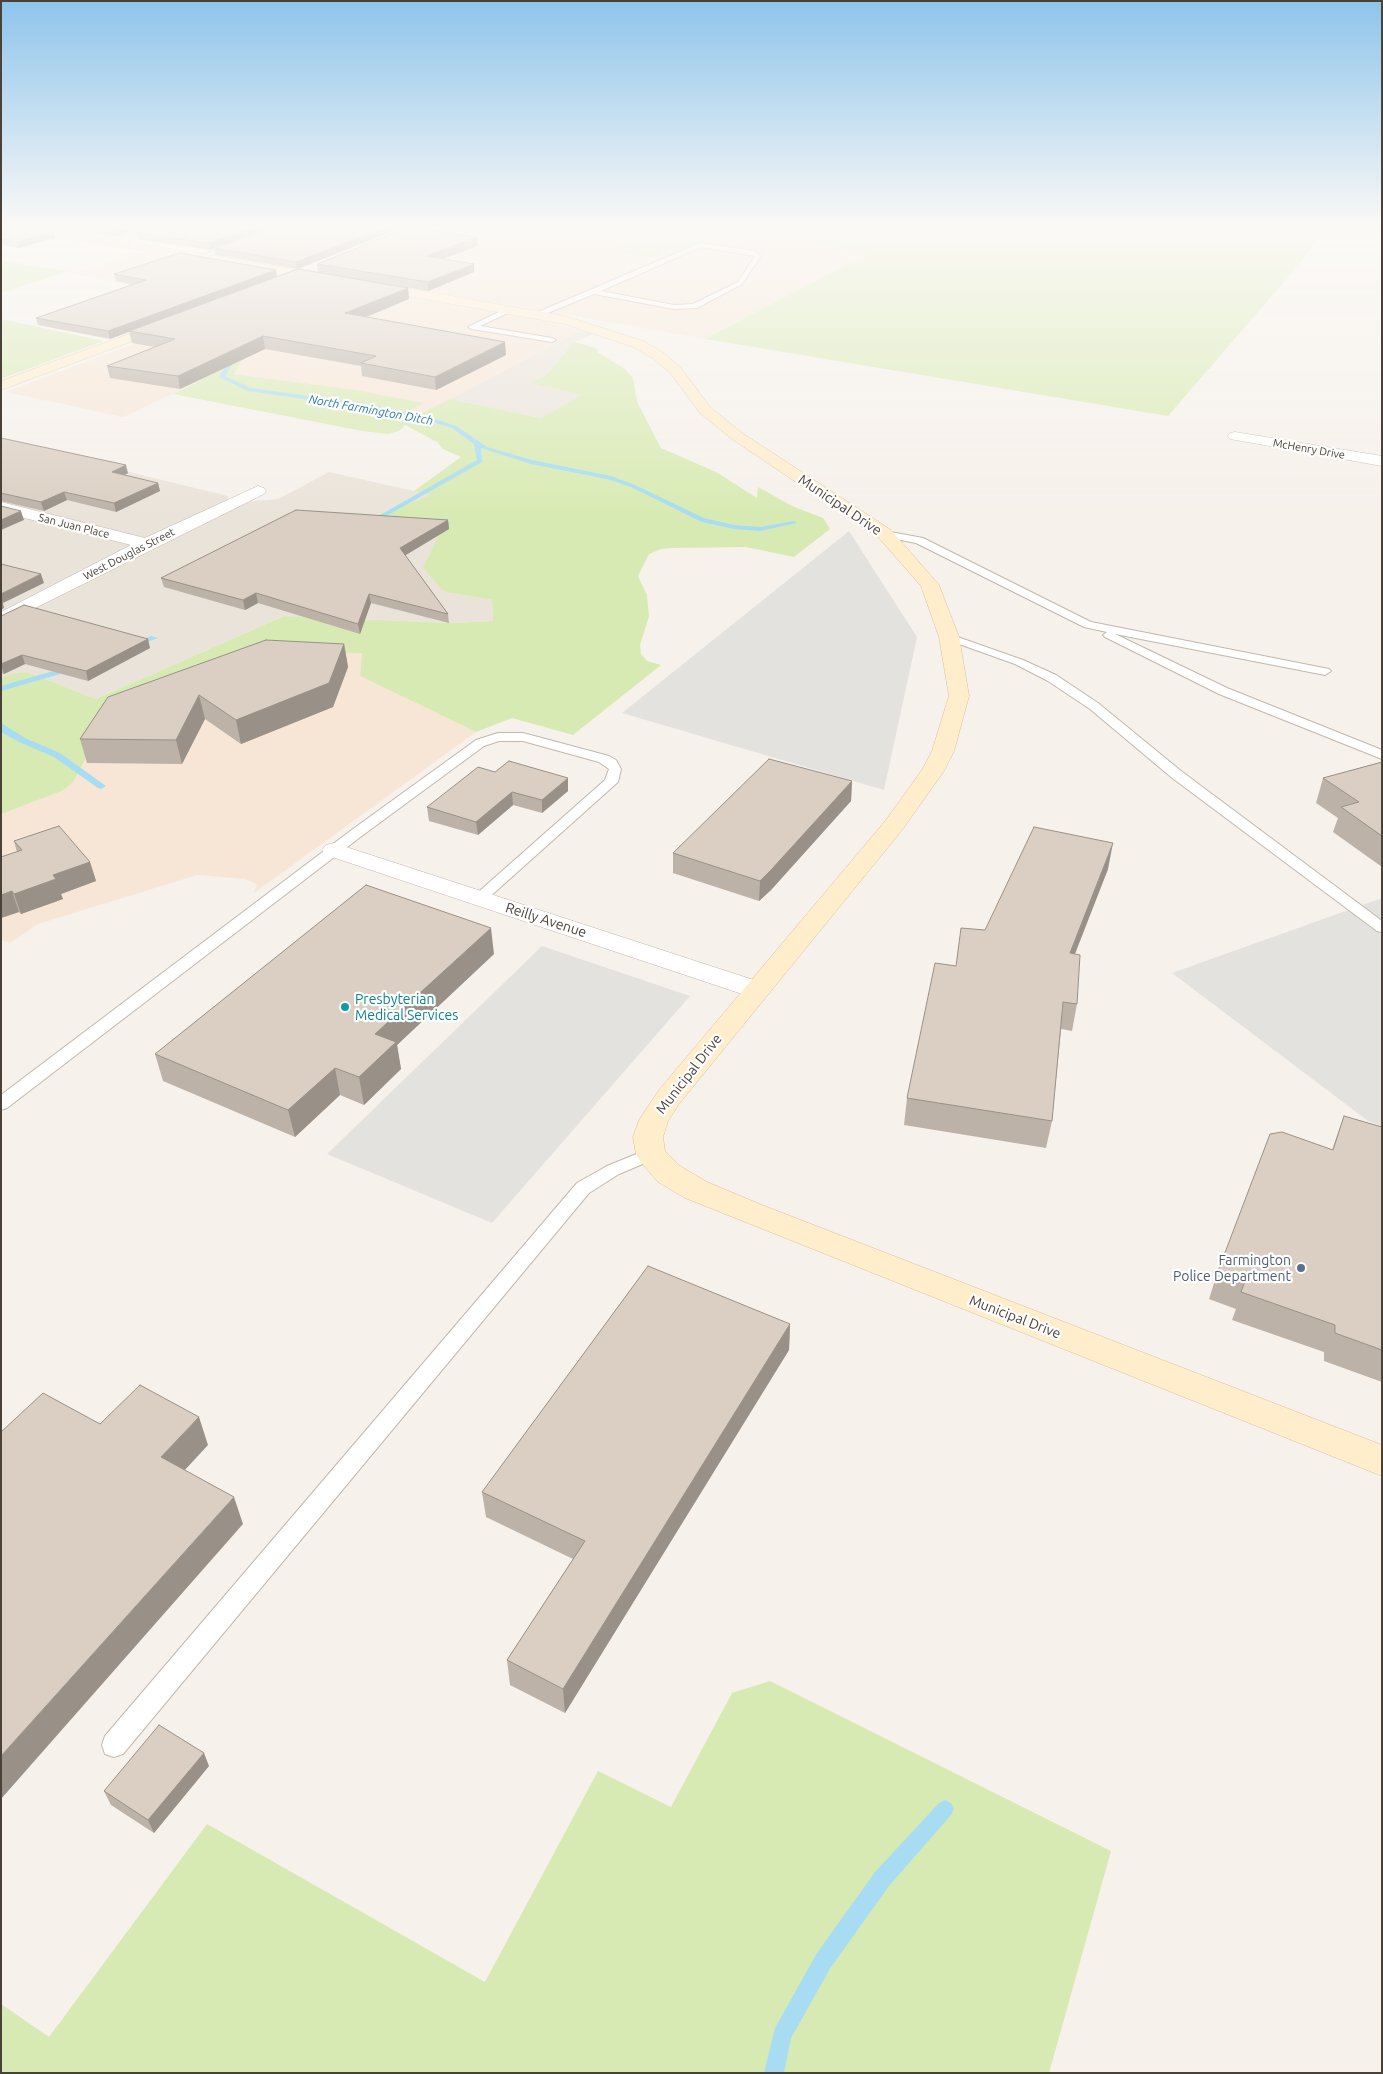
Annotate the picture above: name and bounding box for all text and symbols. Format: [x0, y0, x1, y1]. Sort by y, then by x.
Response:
water label: North Farmington Ditch [308, 392, 434, 428]
street label: McHenry Drive [1272, 436, 1346, 462]
street label: Municipal Drive [795, 471, 885, 539]
street label: San Juan Place [37, 511, 111, 541]
street label: West Douglas Street [81, 525, 177, 583]
street label: Reilly Avenue [503, 899, 589, 941]
place label: Presbyterian Medical Services [355, 991, 458, 1024]
marker: Presbyterian Medical Services [339, 1001, 351, 1013]
street label: Municipal Drive [653, 1031, 725, 1117]
place label: Farmington Police Department [1173, 1252, 1291, 1284]
marker: Farmington Police Department [1295, 1262, 1307, 1274]
street label: Municipal Drive [967, 1292, 1063, 1342]

